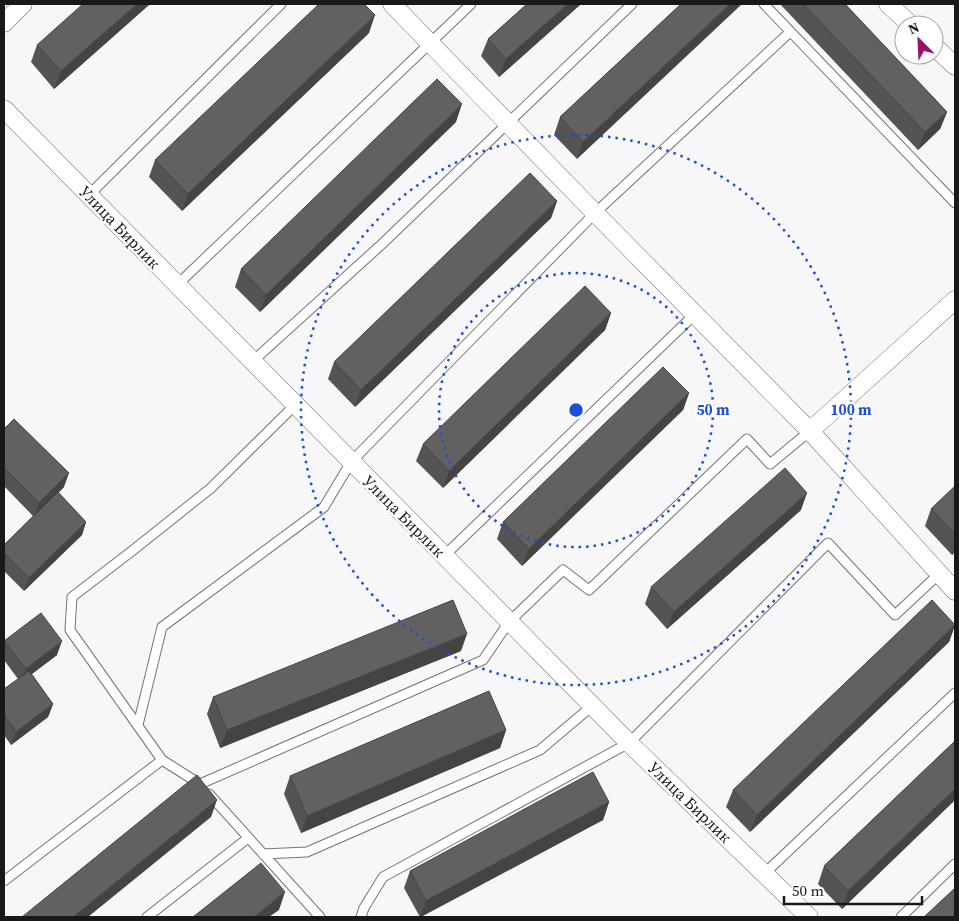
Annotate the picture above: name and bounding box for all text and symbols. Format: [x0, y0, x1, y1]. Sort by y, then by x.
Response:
north arrow [894, 15, 944, 65]
text: N [905, 17, 922, 39]
street label: Улица Бирлик [75, 181, 166, 274]
text: 50 m [696, 399, 730, 420]
text: 100 m [830, 399, 872, 420]
centre of rings [567, 401, 585, 419]
street label: Улица Бирлик [358, 470, 450, 562]
street label: Улица Бирлик [644, 757, 737, 848]
scale bar [784, 874, 922, 906]
text: 50 m [792, 880, 824, 901]

